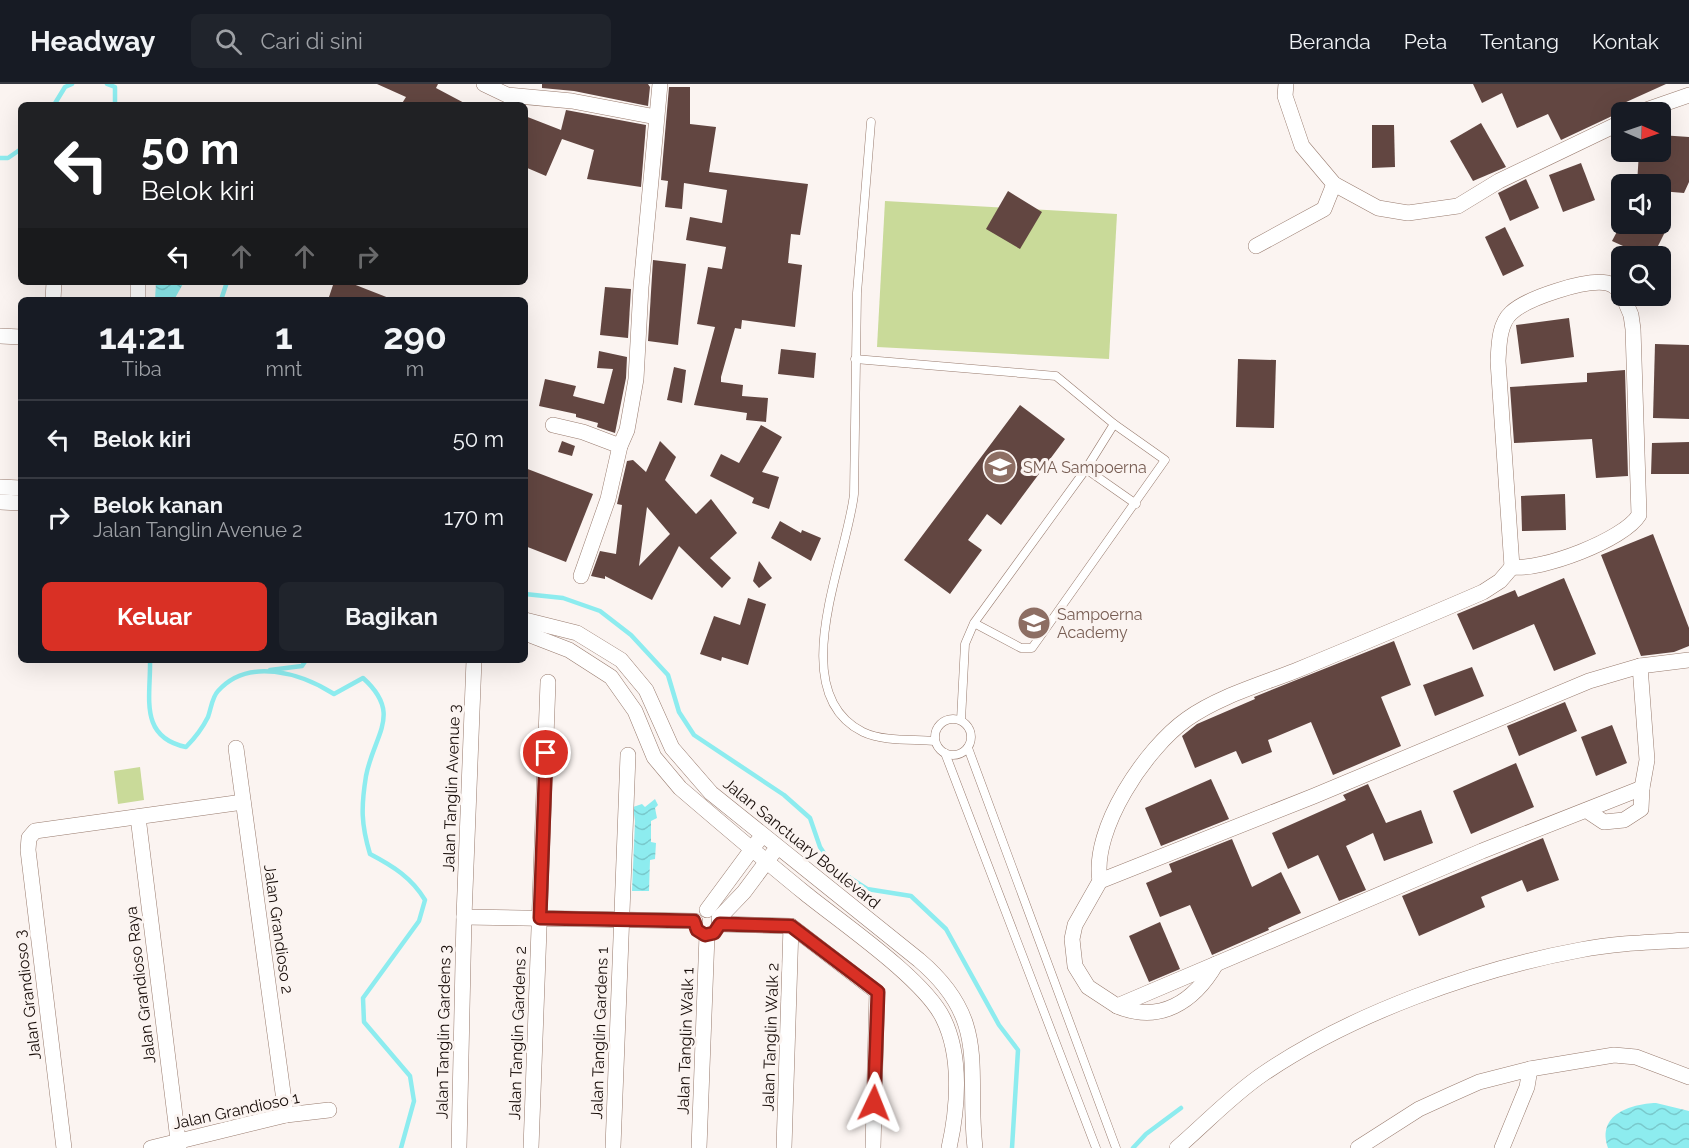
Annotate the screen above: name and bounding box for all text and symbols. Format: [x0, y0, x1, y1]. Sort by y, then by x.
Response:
search box [191, 14, 611, 68]
text: Headway [30, 25, 155, 58]
icon: search [212, 25, 245, 58]
text: Cari di sini [260, 28, 363, 54]
text: Beranda [1289, 29, 1371, 54]
text: Peta [1404, 29, 1447, 54]
text: Tentang [1480, 29, 1559, 54]
text: Kontak [1592, 29, 1659, 54]
north arrow [1611, 102, 1671, 162]
map controls [1611, 102, 1671, 306]
text: 50 m [141, 125, 239, 174]
icon: left [42, 126, 120, 204]
button: sound [1611, 174, 1671, 234]
text: Belok kiri [141, 175, 255, 206]
icon: left [162, 240, 195, 273]
icon: ahead [225, 240, 258, 273]
icon: ahead [288, 240, 321, 273]
icon: right [351, 240, 384, 273]
button: search [1611, 246, 1671, 306]
text: 14:21 [99, 315, 184, 357]
text: 1 [275, 315, 293, 357]
text: 290 [383, 315, 447, 357]
text: Tiba [122, 357, 162, 381]
text: mnt [266, 357, 302, 381]
text: m [406, 357, 424, 381]
icon: left [42, 423, 75, 456]
text: Belok kiri [93, 426, 191, 452]
text: 50 m [453, 426, 504, 452]
school or university icon: SMA Sampoerna [982, 449, 1018, 485]
place label: SMA Sampoerna [1023, 458, 1147, 477]
text: Belok kanan [93, 492, 223, 518]
icon: right [42, 501, 75, 534]
text: 170 m [444, 504, 504, 530]
text: Jalan Tanglin Avenue 2 [93, 518, 303, 542]
button: Keluar [42, 582, 267, 651]
button: Bagikan [279, 582, 504, 651]
school or university icon: Sampoerna Academy [1016, 605, 1052, 641]
place label: Sampoerna Academy [1057, 605, 1143, 642]
street label: Jalan Tanglin Avenue 3 [439, 704, 464, 872]
pin [520, 727, 571, 778]
icon: arrive [529, 736, 562, 769]
street label: Jalan Sanctuary Boulevard [719, 774, 884, 913]
street label: Jalan Grandioso 2 [260, 863, 297, 995]
street label: Jalan Grandioso Raya [121, 905, 160, 1065]
street label: Jalan Grandioso 3 [10, 929, 45, 1061]
street label: Jalan Tanglin Gardens 3 [432, 945, 455, 1119]
street label: Jalan Tanglin Gardens 2 [505, 946, 530, 1120]
street label: Jalan Tanglin Gardens 1 [587, 946, 612, 1120]
street label: Jalan Tanglin Walk 2 [758, 962, 783, 1112]
street label: Jalan Tanglin Walk 1 [673, 967, 698, 1115]
position arrow [842, 1071, 906, 1135]
street label: Jalan Grandioso 1 [171, 1088, 301, 1133]

